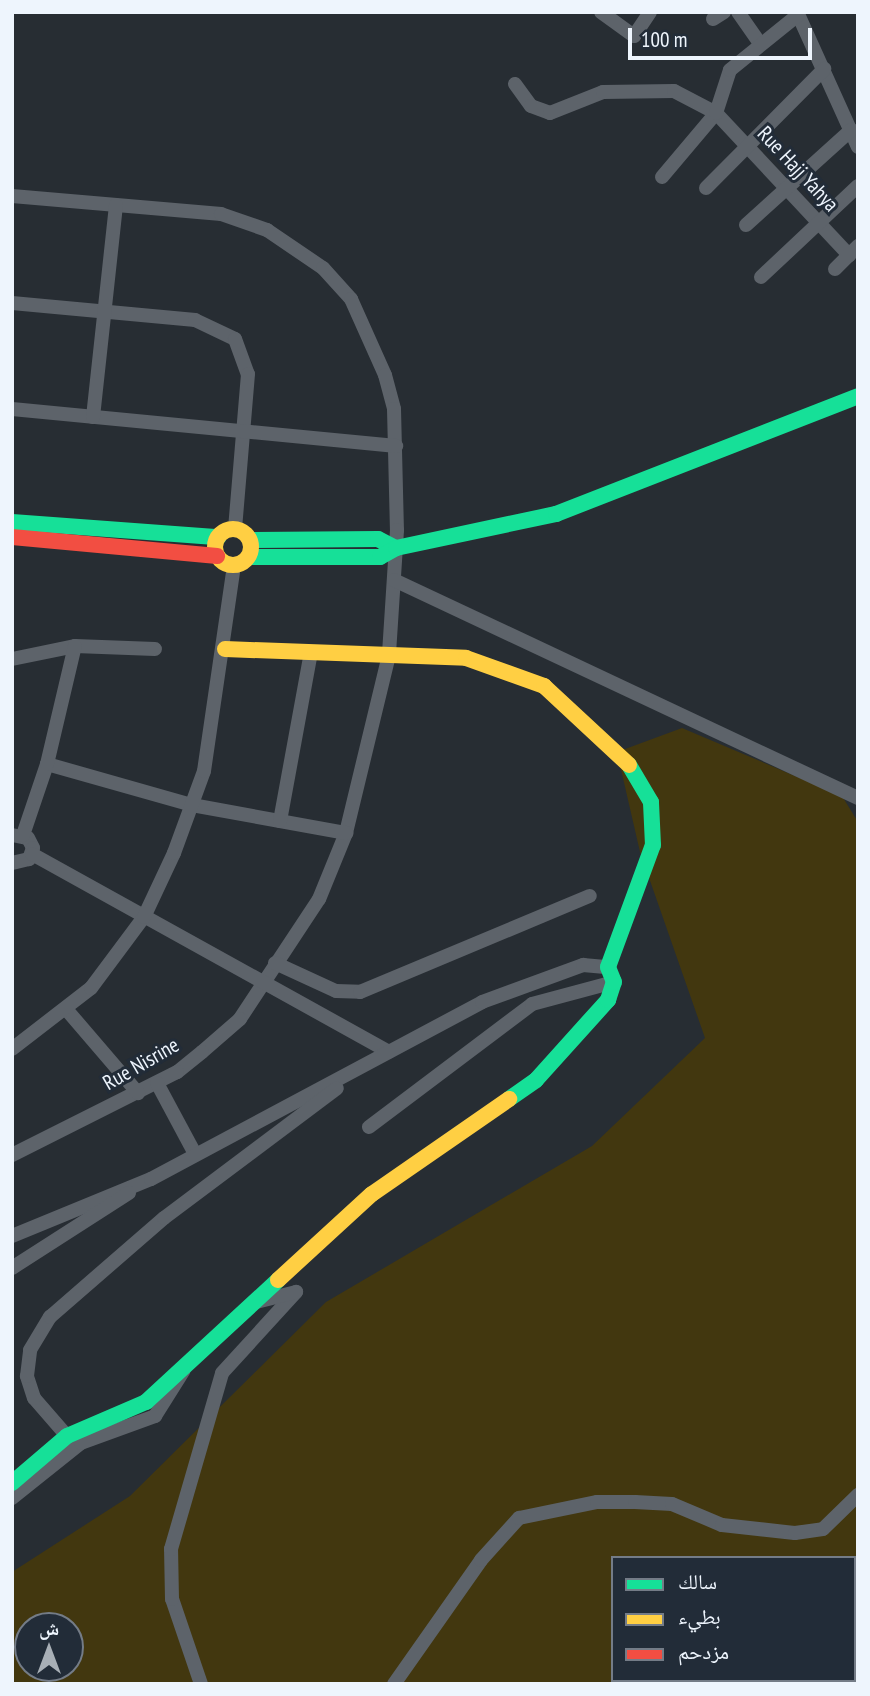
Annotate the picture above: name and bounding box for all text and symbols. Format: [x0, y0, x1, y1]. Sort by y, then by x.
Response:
scale bar [632, 14, 816, 58]
text: 100 m [641, 26, 687, 53]
street label: Rue Hajj Yahya [752, 121, 844, 217]
street label: Rue Nisrine [99, 1032, 183, 1096]
legend [611, 1556, 856, 1682]
text: سالك [678, 1568, 717, 1595]
text: بطيء [678, 1603, 721, 1630]
north arrow [14, 1612, 84, 1682]
text: ش [39, 1616, 59, 1640]
text: مزدحم [678, 1638, 729, 1665]

